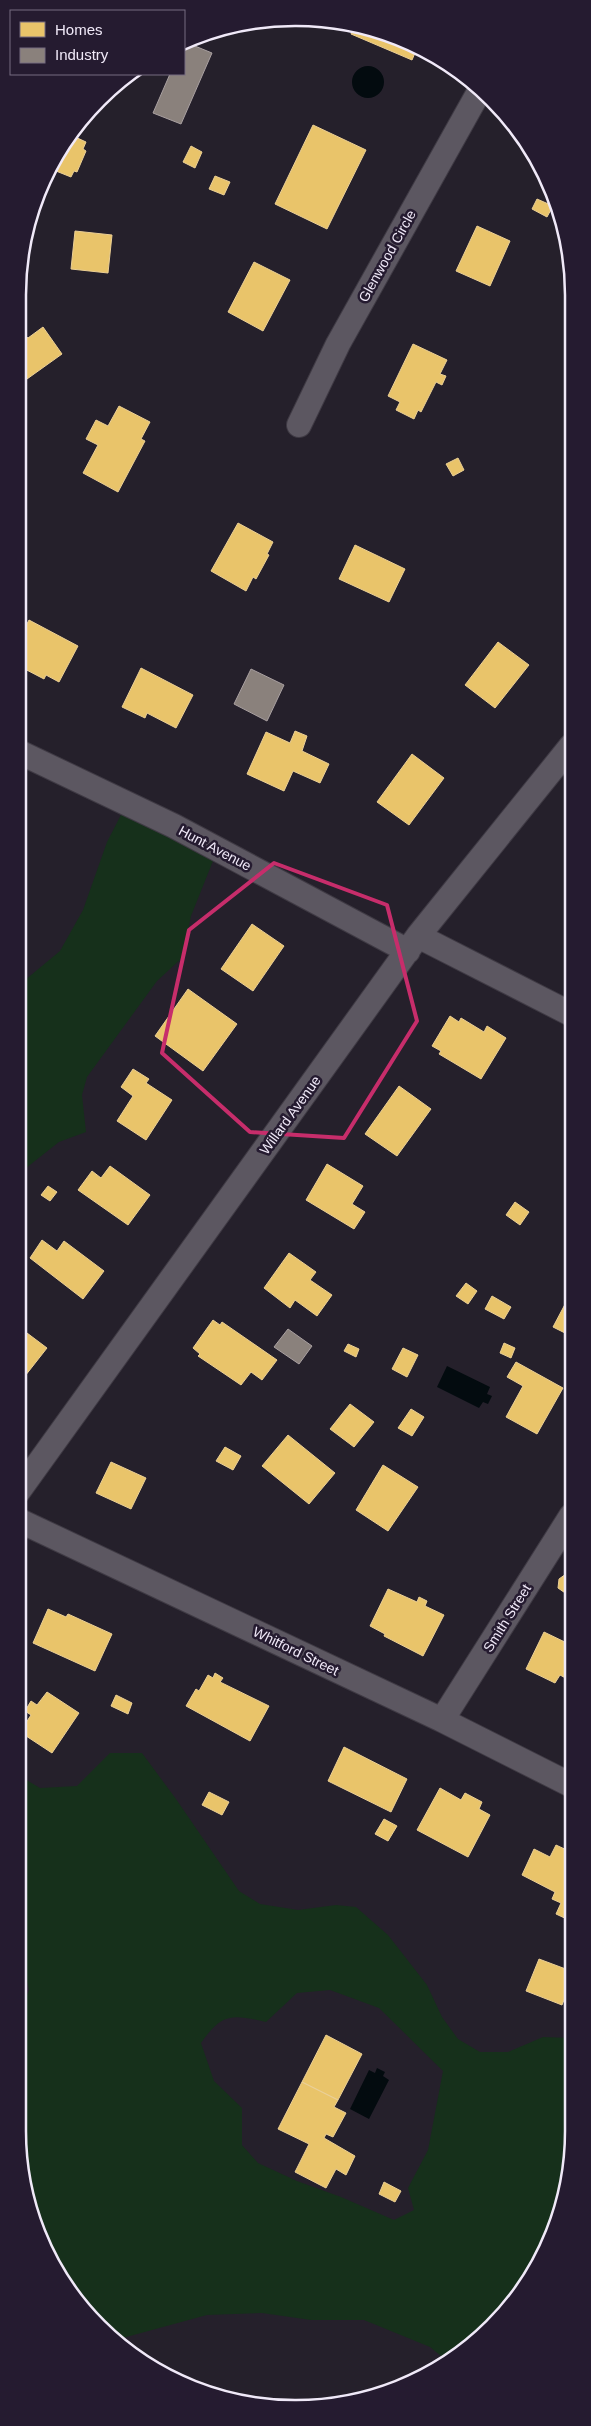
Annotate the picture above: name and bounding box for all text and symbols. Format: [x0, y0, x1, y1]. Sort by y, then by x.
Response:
legend [10, 10, 185, 75]
text: Homes [55, 21, 103, 38]
text: Industry [55, 46, 109, 63]
street label: Glenwood Circle [355, 207, 419, 305]
street label: Hunt Avenue [176, 822, 254, 874]
street label: Willard Avenue [256, 1072, 324, 1157]
street label: Smith Street [480, 1581, 534, 1655]
street label: Whitford Street [251, 1623, 342, 1679]

